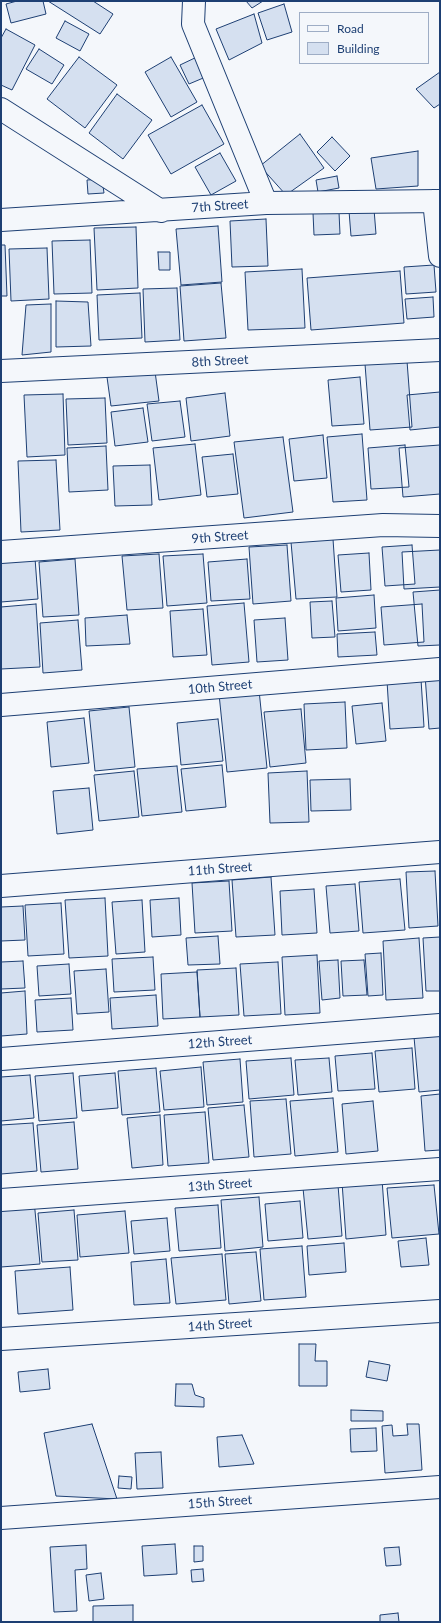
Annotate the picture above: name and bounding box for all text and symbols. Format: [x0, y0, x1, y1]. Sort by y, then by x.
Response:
legend [299, 12, 429, 64]
text: Road [337, 21, 364, 36]
text: Building [337, 41, 380, 56]
street label: 7th Street [191, 196, 249, 216]
street label: 8th Street [191, 352, 249, 370]
street label: 9th Street [191, 527, 249, 547]
street label: 10th Street [187, 676, 253, 698]
street label: 11th Street [187, 859, 253, 879]
street label: 12th Street [187, 1032, 253, 1052]
street label: 13th Street [187, 1175, 253, 1195]
street label: 14th Street [187, 1315, 253, 1335]
street label: 15th Street [187, 1492, 253, 1512]

